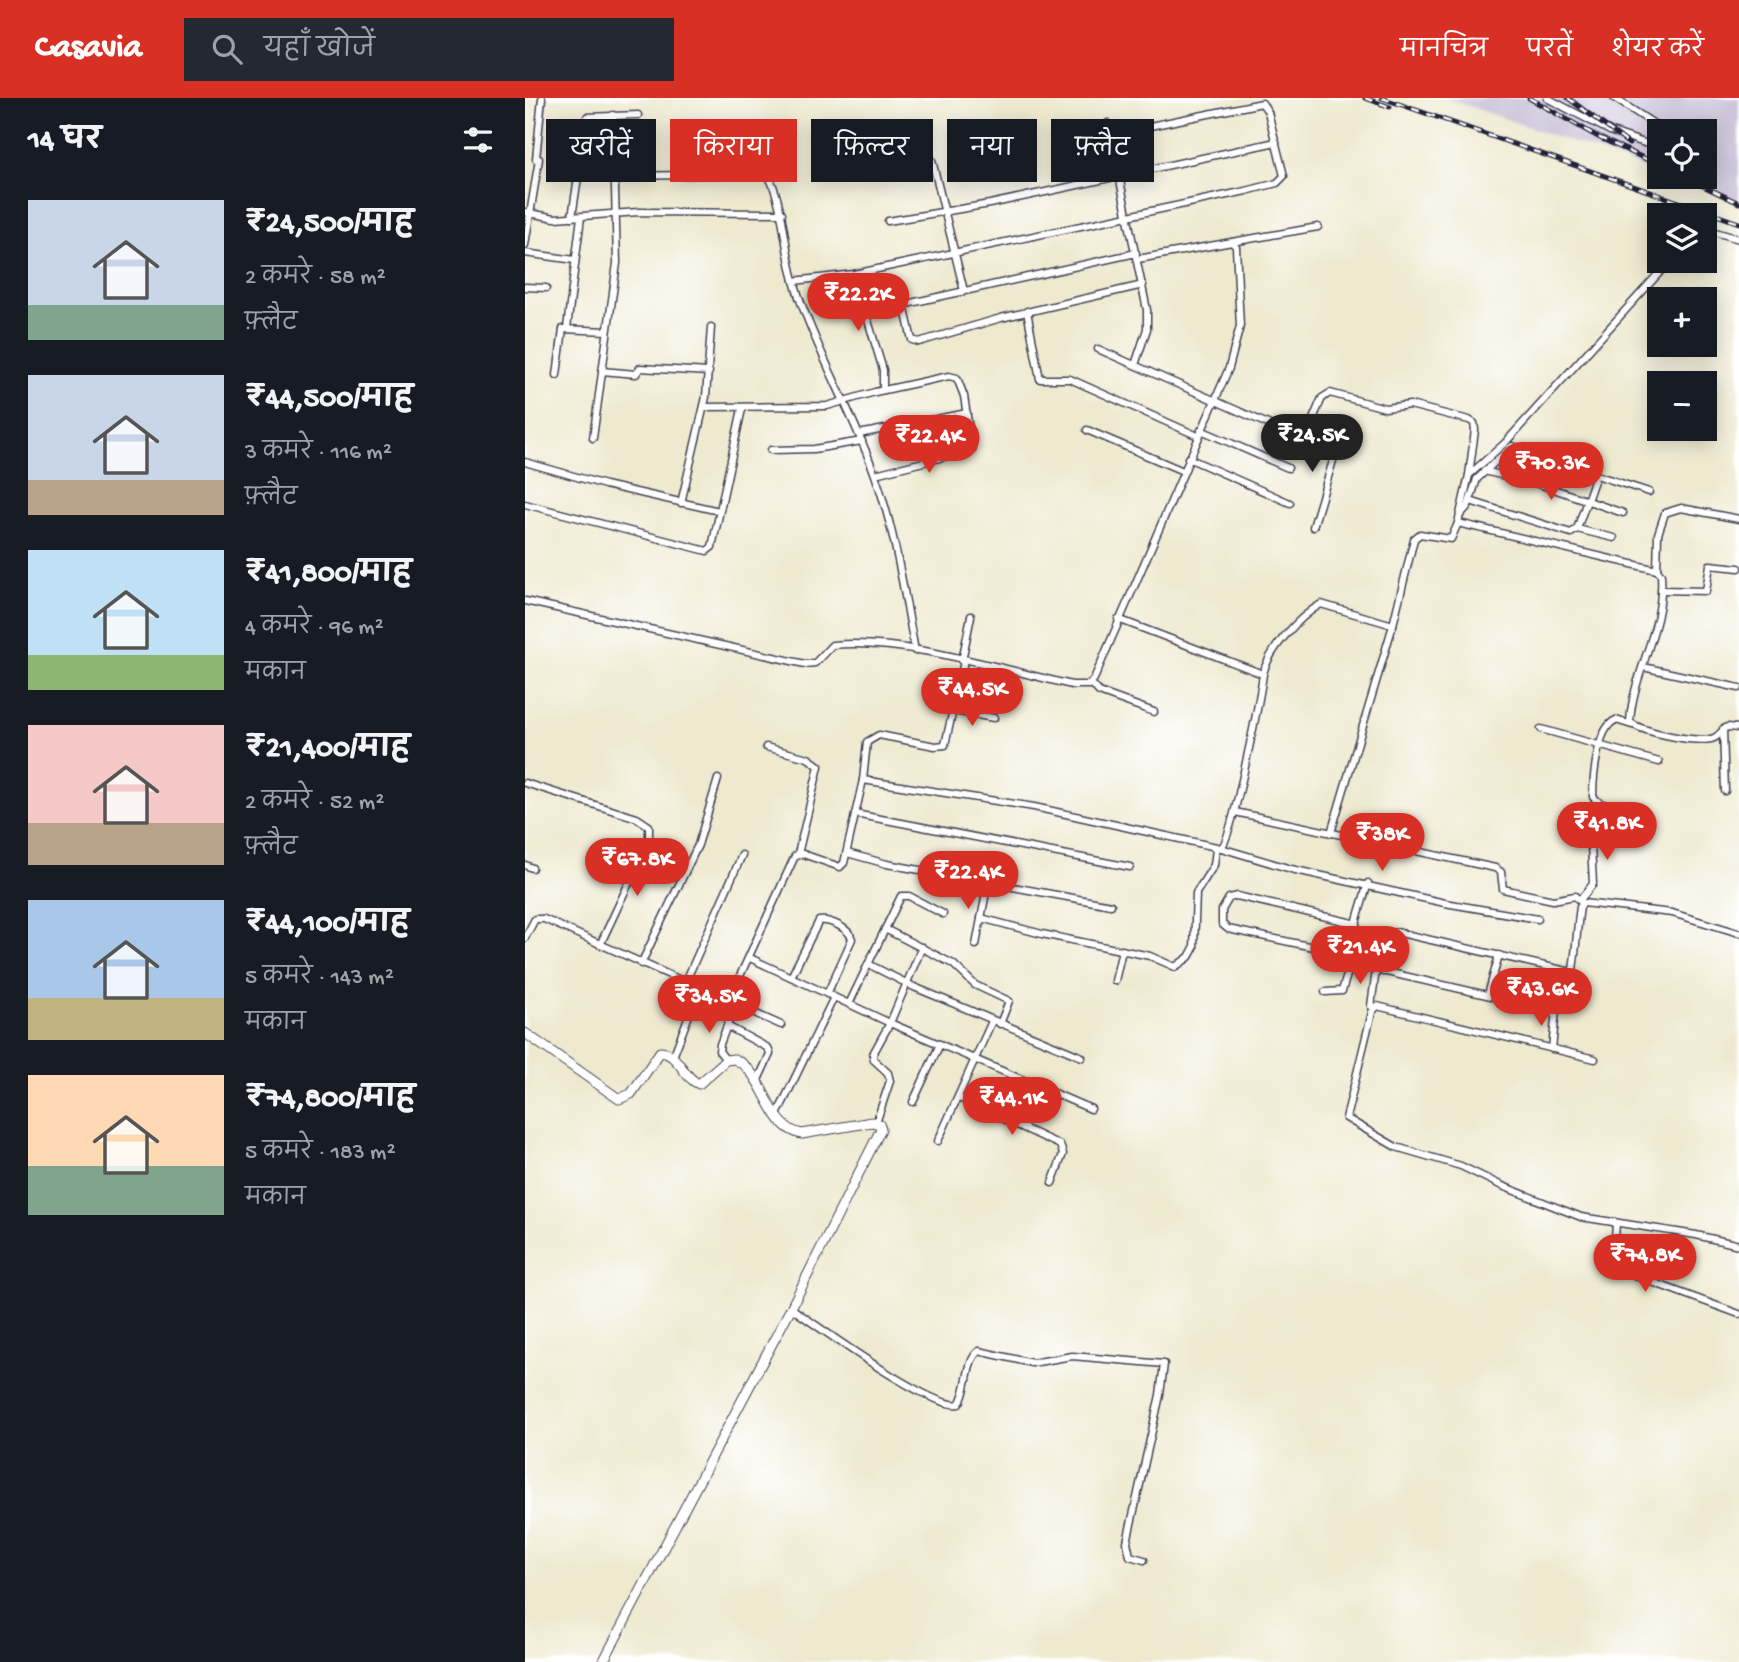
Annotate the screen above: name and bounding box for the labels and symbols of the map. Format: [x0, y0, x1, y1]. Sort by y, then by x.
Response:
pin: ₹22.2K [801, 274, 915, 333]
pin: ₹24.5K [1255, 414, 1369, 474]
pin: ₹22.4K [872, 416, 986, 475]
pin: ₹70.3K [1494, 442, 1608, 502]
pin: ₹44.5K [915, 668, 1029, 728]
pin: ₹41.8K [1550, 802, 1664, 862]
pin: ₹38K [1341, 814, 1423, 873]
pin: ₹67.8K [580, 838, 694, 898]
pin: ₹22.4K [911, 852, 1025, 911]
pin: ₹21.4K [1303, 926, 1417, 986]
pin: ₹43.6K [1484, 968, 1598, 1028]
pin: ₹34.5K [652, 976, 766, 1035]
pin: ₹44.1K [955, 1077, 1069, 1137]
pin: ₹74.8K [1588, 1234, 1702, 1294]

